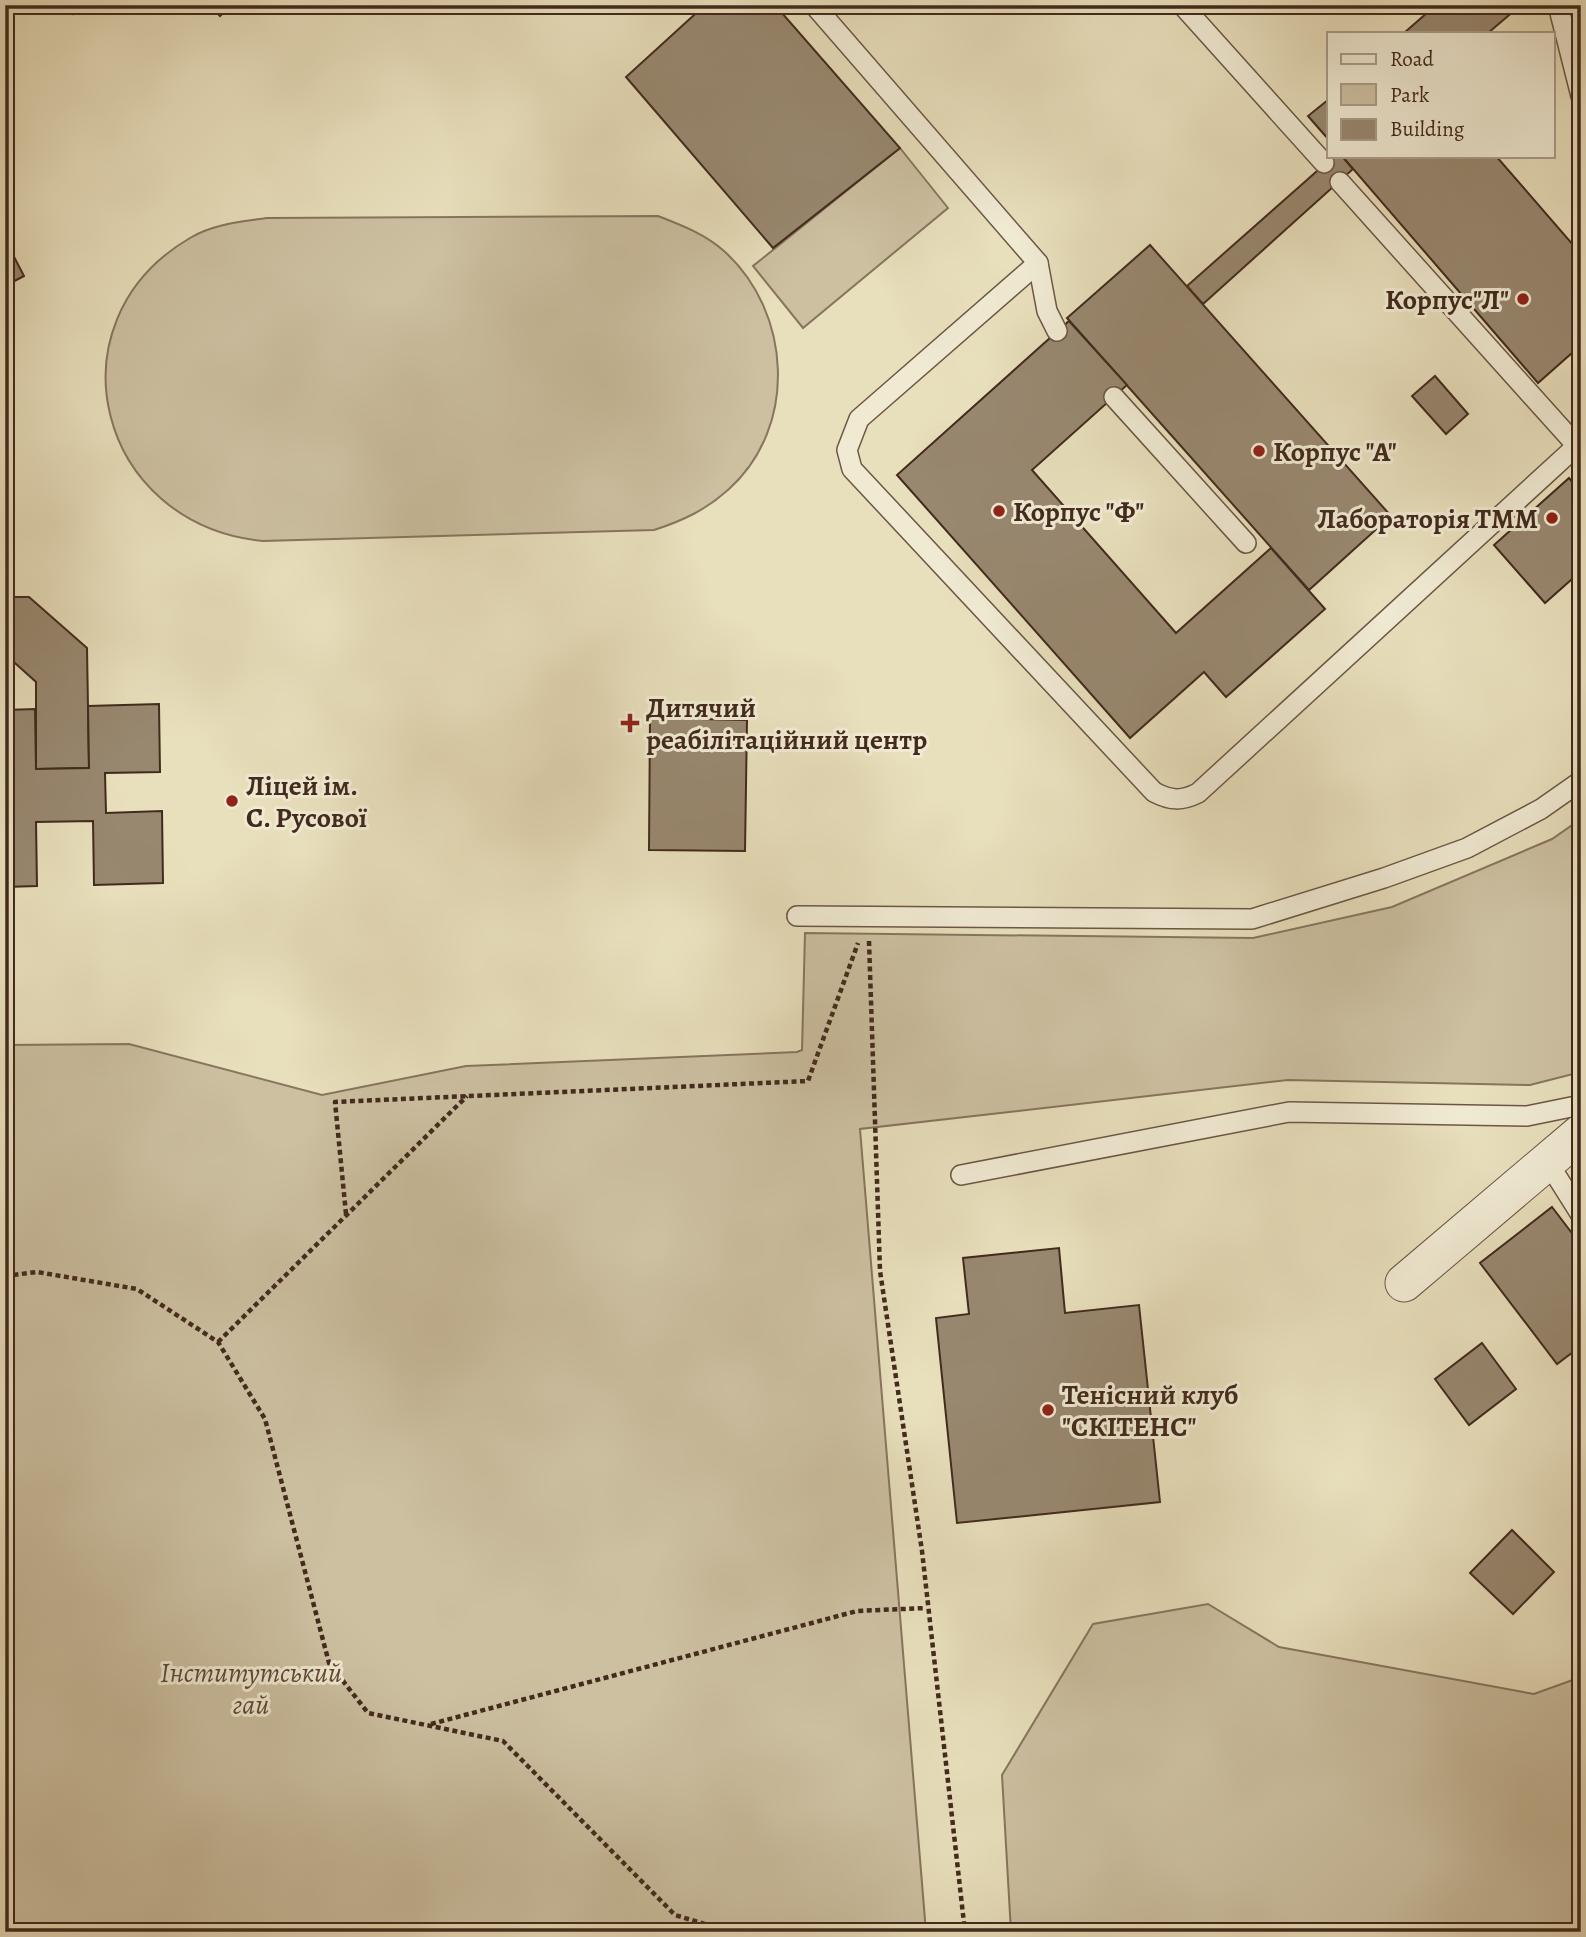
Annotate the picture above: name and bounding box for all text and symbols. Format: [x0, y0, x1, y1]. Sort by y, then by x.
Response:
legend [1327, 32, 1554, 158]
text: Road [1390, 45, 1434, 73]
text: Park [1390, 81, 1430, 109]
text: Building [1390, 115, 1465, 143]
place label: Корпус"Л" [1385, 281, 1509, 319]
marker: Корпус"Л" [1515, 291, 1531, 307]
place label: Корпус "А" [1273, 433, 1397, 471]
marker: Корпус "А" [1251, 443, 1267, 459]
place label: Корпус "Ф" [1013, 493, 1144, 531]
place label: Лабораторія ТММ [1317, 500, 1538, 538]
marker: Корпус "Ф" [991, 503, 1007, 519]
marker: Лабораторія ТММ [1544, 510, 1560, 526]
place label: Дитячий реабілітаційний центр [646, 689, 927, 759]
marker: Дитячий реабілітаційний центр [620, 713, 640, 733]
place label: Ліцей ім. С. Русової [246, 767, 368, 837]
marker: Ліцей ім. С. Русової [224, 793, 240, 809]
place label: Тенісний клуб "СКІТЕНС" [1062, 1376, 1238, 1446]
marker: Тенісний клуб "СКІТЕНС" [1040, 1402, 1056, 1418]
park label: Інститутський гай [160, 1654, 342, 1724]

